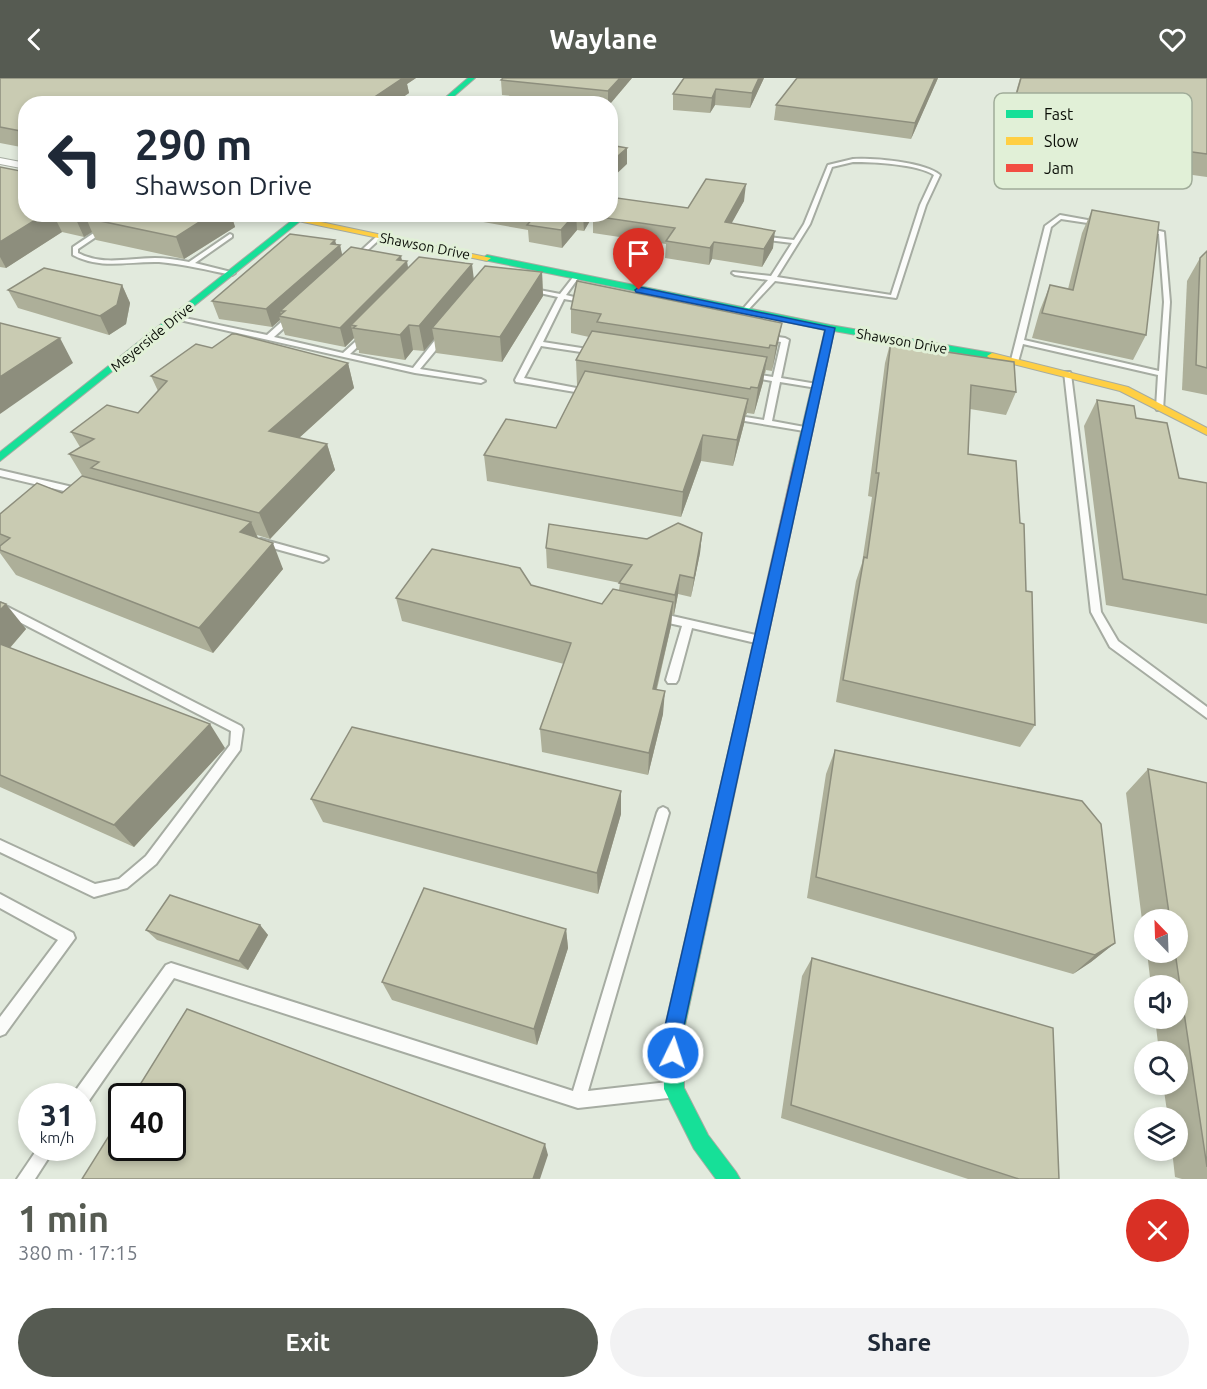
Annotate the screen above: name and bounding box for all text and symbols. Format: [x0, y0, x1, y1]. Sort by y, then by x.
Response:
icon: back [18, 23, 51, 56]
icon: heart [1156, 23, 1189, 56]
text: Waylane [550, 24, 657, 54]
legend [994, 93, 1192, 189]
text: Fast [1044, 105, 1074, 123]
icon: left [36, 120, 114, 198]
text: 290 m [135, 121, 252, 168]
text: Slow [1044, 132, 1079, 150]
text: Jam [1044, 159, 1074, 177]
text: Shawson Drive [135, 170, 312, 200]
pin [613, 228, 664, 290]
street label: Shawson Drive [378, 229, 472, 263]
icon: arrive [622, 237, 655, 270]
street label: Meyerside Drive [108, 299, 196, 375]
street label: Shawson Drive [855, 325, 949, 357]
north arrow [1134, 909, 1188, 963]
map controls [1134, 909, 1188, 1161]
button: sound [1134, 975, 1188, 1029]
position arrow [641, 1021, 705, 1085]
button: search [1134, 1041, 1188, 1095]
speed limit sign: 40 [108, 1083, 186, 1161]
text: 31 [40, 1098, 74, 1132]
button: layers [1134, 1107, 1188, 1161]
text: km/h [40, 1129, 74, 1146]
text: 1 min [18, 1198, 109, 1239]
button: close [1126, 1199, 1189, 1262]
text: 380 m · 17:15 [18, 1241, 138, 1264]
button: Exit [18, 1308, 598, 1377]
button: Share [610, 1308, 1189, 1377]

